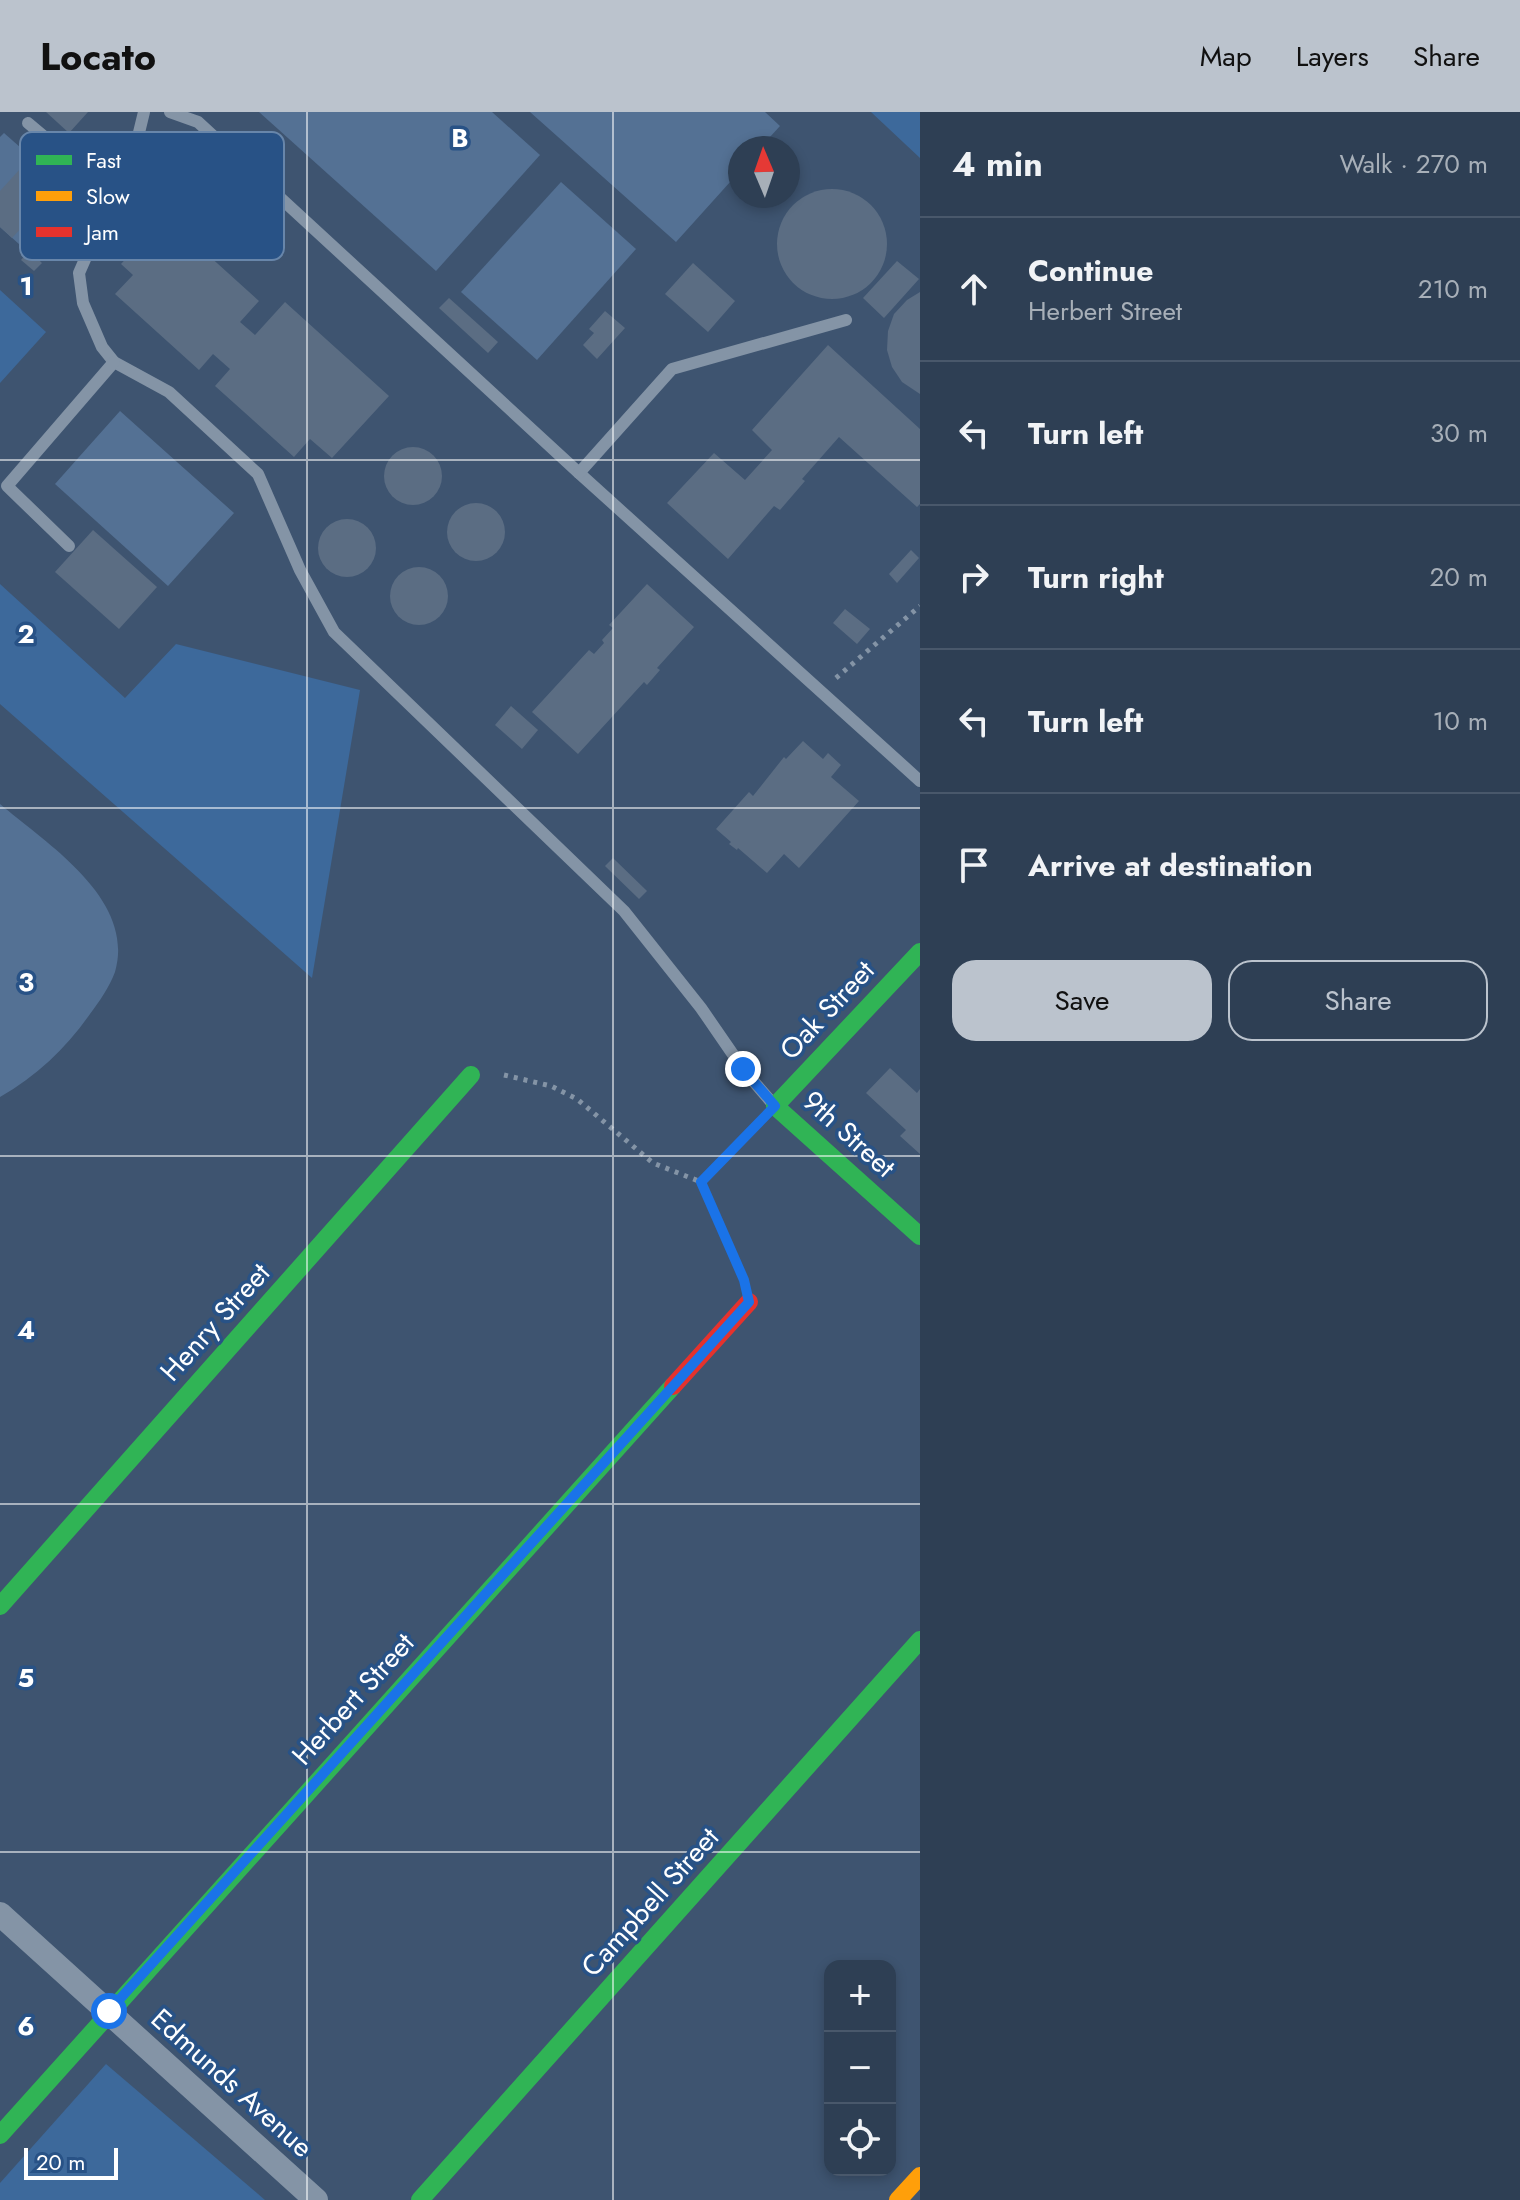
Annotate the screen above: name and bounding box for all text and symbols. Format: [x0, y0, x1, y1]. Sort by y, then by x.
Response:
text: Locato [40, 29, 156, 84]
text: Map [1200, 36, 1252, 77]
text: Layers [1296, 36, 1369, 77]
text: Share [1413, 36, 1480, 77]
text: B [451, 119, 469, 157]
legend [20, 132, 284, 260]
north arrow [728, 136, 800, 208]
text: 4 min [952, 140, 1043, 189]
text: Fast [86, 144, 122, 176]
text: Walk · 270 m [1339, 145, 1488, 183]
text: Slow [86, 180, 130, 212]
text: Jam [83, 216, 119, 248]
text: Continue [1028, 249, 1154, 292]
text: 1 [19, 267, 33, 305]
icon: ahead [952, 267, 996, 311]
text: 210 m [1418, 270, 1488, 308]
text: Herbert Street [1028, 292, 1182, 330]
icon: left [952, 411, 996, 455]
text: Turn left [1028, 412, 1143, 455]
text: 30 m [1430, 414, 1488, 452]
icon: right [952, 555, 996, 599]
text: Turn right [1028, 556, 1164, 599]
text: 20 m [1430, 558, 1488, 596]
text: 2 [17, 615, 35, 653]
icon: left [952, 699, 996, 743]
text: Turn left [1028, 700, 1143, 743]
text: 10 m [1433, 702, 1488, 740]
icon: arrive [952, 843, 996, 887]
text: Arrive at destination [1028, 844, 1313, 887]
street label: Oak Street [770, 951, 884, 1069]
button: Save [952, 960, 1212, 1041]
button: Share [1228, 960, 1488, 1041]
text: 3 [18, 963, 34, 1001]
route end [725, 1051, 761, 1087]
street label: 9th Street [793, 1081, 905, 1187]
street label: Henry Street [151, 1253, 280, 1390]
text: 4 [17, 1311, 35, 1349]
street label: Herbert Street [282, 1623, 424, 1774]
text: 5 [18, 1659, 34, 1697]
street label: Campbell Street [572, 1818, 729, 1986]
map controls [824, 1960, 896, 2176]
button: + [824, 1960, 896, 2032]
route start [91, 1993, 127, 2029]
street label: Edmunds Avenue [142, 1999, 322, 2167]
text: 6 [17, 2007, 35, 2045]
button: − [824, 2032, 896, 2104]
button: locate [824, 2104, 896, 2176]
scale bar [24, 2144, 118, 2180]
text: 20 m [36, 2146, 85, 2178]

